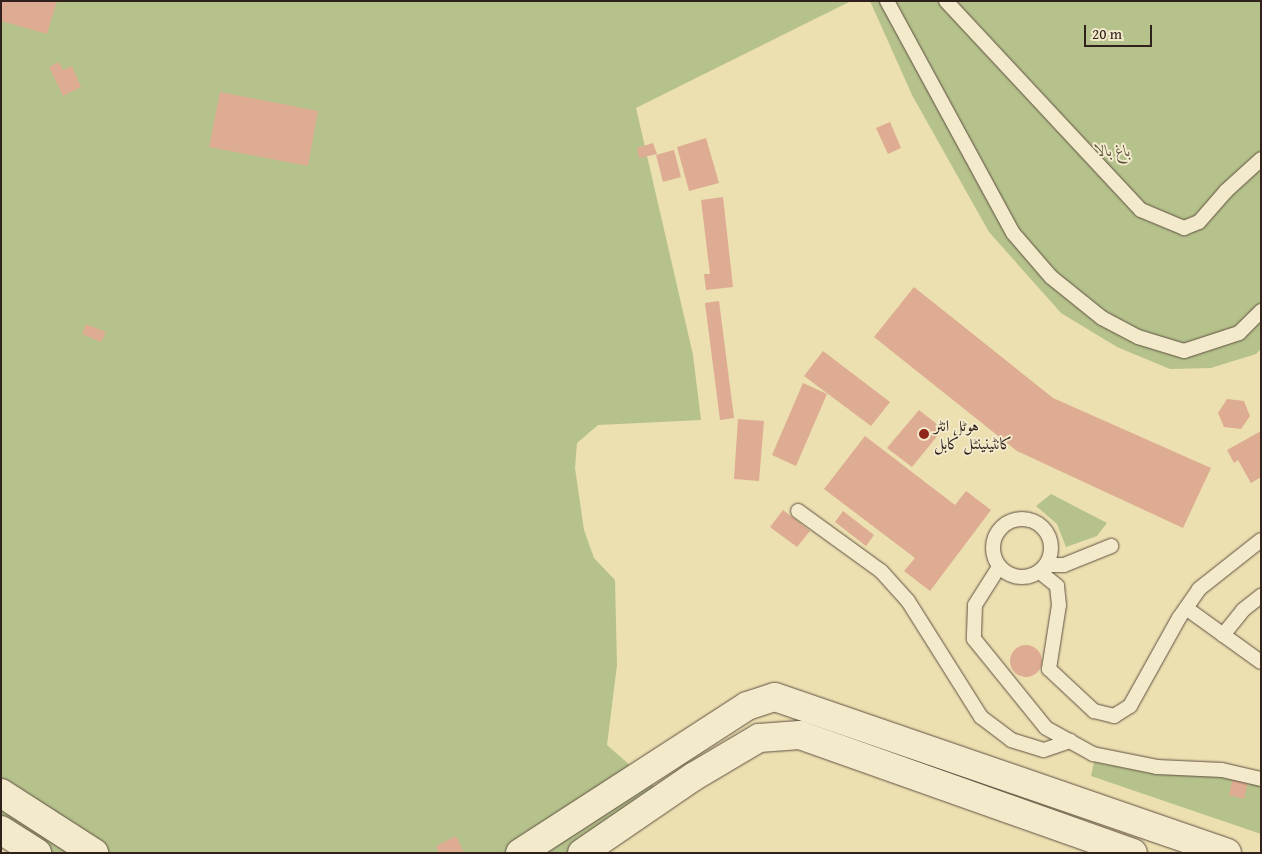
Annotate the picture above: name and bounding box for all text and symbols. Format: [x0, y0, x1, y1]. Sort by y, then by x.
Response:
scale bar [1087, 15, 1154, 47]
text: 20 m [1092, 23, 1122, 44]
park label: باغ بالا [1095, 140, 1131, 160]
place label: ہوٹل انٹر کانٹینینٹل کابل [934, 415, 1012, 453]
marker: ہوٹل انٹر کانٹینینٹل کابل [918, 428, 930, 440]

